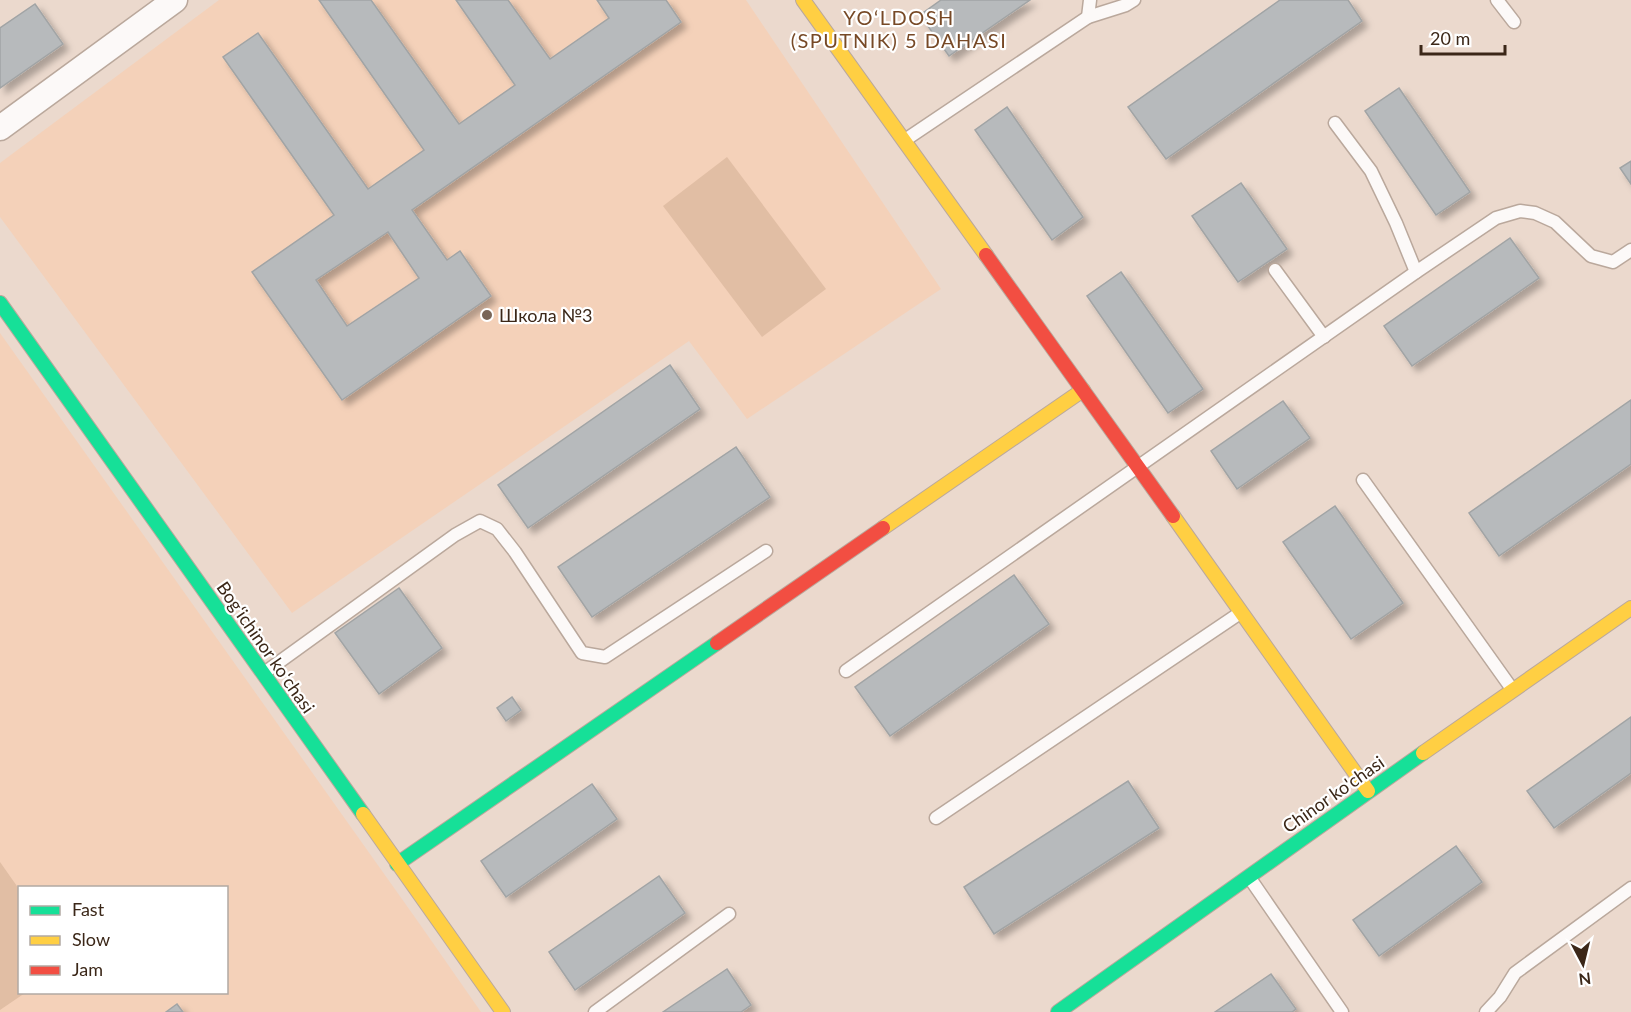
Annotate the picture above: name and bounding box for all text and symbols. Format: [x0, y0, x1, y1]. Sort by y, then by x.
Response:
district label: YO‘LDOSH (SPUTNIK) 5 DAHASI [791, 5, 1007, 52]
scale bar [1421, 18, 1505, 56]
text: 20 m [1430, 27, 1470, 49]
place label: Школа №3 [499, 304, 593, 326]
marker: Школа №3 [480, 308, 494, 322]
street label: Bogʻichinor koʻchasi [212, 577, 320, 717]
street label: Chinor ko'chasi [1278, 751, 1388, 837]
legend [18, 886, 228, 994]
text: Fast [72, 898, 105, 920]
text: Slow [72, 928, 110, 950]
north arrow [1553, 934, 1613, 994]
text: Jam [72, 958, 103, 980]
text: N [1578, 969, 1592, 990]

